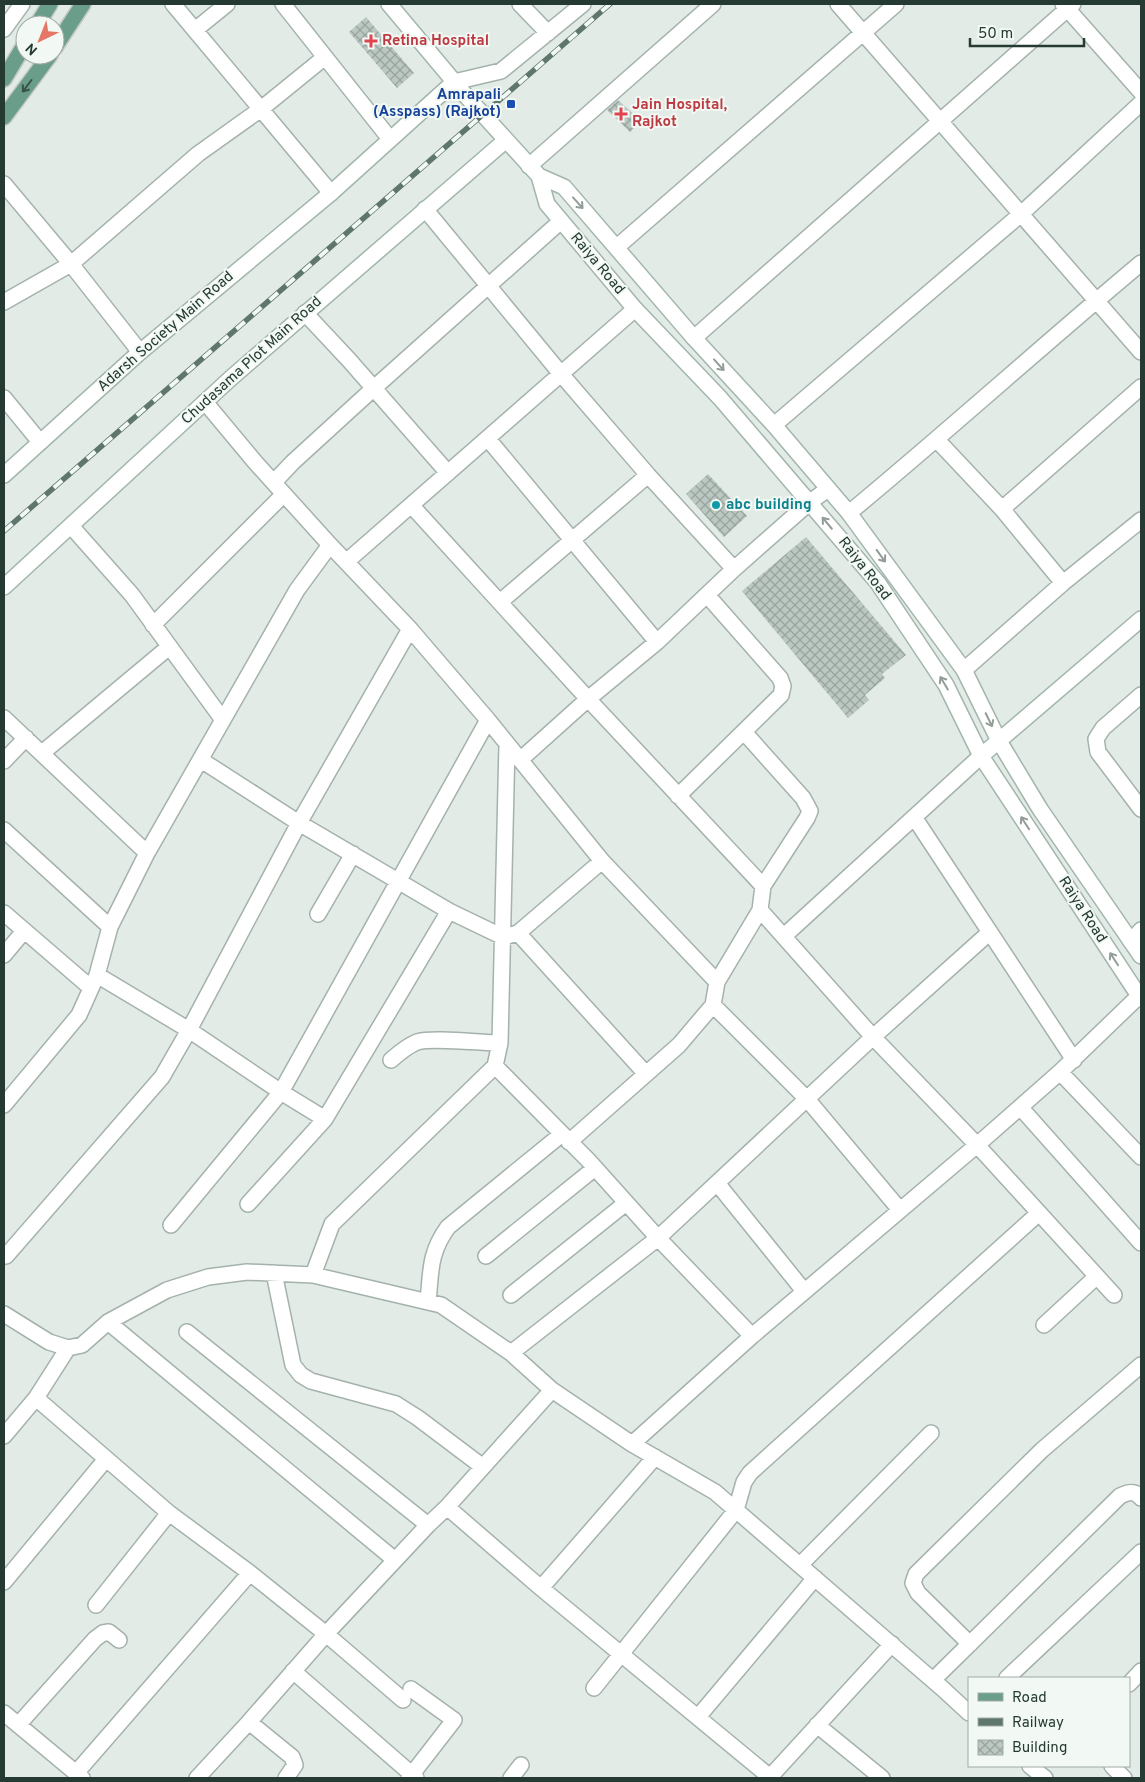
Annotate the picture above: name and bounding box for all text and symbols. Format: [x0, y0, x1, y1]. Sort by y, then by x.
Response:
north arrow [15, 15, 65, 65]
scale bar [970, 15, 1084, 47]
text: 50 m [978, 25, 1013, 44]
place label: Retina Hospital [382, 32, 489, 51]
marker: Retina Hospital [364, 34, 378, 48]
text: N [23, 39, 42, 58]
one-way arrow [21, 79, 32, 92]
place label: Amrapali (Asspass) (Rajkot) [373, 86, 501, 122]
place label: Jain Hospital, Rajkot [632, 96, 728, 132]
marker: Amrapali (Asspass) (Rajkot) [505, 98, 517, 110]
marker: Jain Hospital, Rajkot [614, 107, 628, 121]
one-way arrow [572, 197, 584, 210]
street label: Raiya Road [566, 229, 628, 299]
street label: Adarsh Society Main Road [94, 268, 238, 396]
street label: Chudasama Plot Main Road [178, 293, 326, 429]
one-way arrow [713, 359, 725, 372]
place label: abc building [726, 496, 812, 515]
marker: abc building [710, 499, 722, 511]
one-way arrow [822, 517, 833, 530]
street label: Raiya Road [833, 533, 895, 605]
one-way arrow [875, 549, 886, 562]
one-way arrow [938, 676, 948, 690]
one-way arrow [985, 712, 994, 727]
one-way arrow [1020, 816, 1030, 830]
street label: Raiya Road [1054, 873, 1110, 947]
one-way arrow [1109, 952, 1119, 966]
legend [968, 1677, 1130, 1767]
text: Road [1012, 1689, 1047, 1708]
text: Railway [1012, 1714, 1064, 1733]
text: Building [1012, 1739, 1067, 1758]

